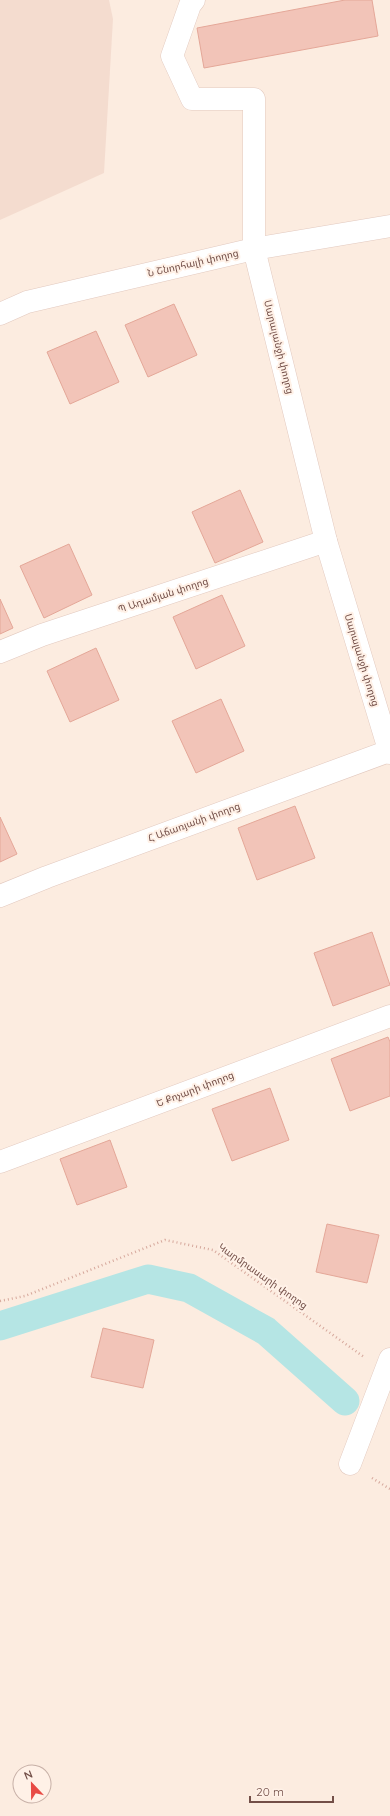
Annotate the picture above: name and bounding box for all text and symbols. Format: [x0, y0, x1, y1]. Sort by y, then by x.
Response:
street label: Ն Շնորհալի փողոց [146, 246, 240, 280]
street label: Սարալանջի փողոց [261, 299, 297, 395]
street label: Պ Ադամյան փողոց [116, 574, 210, 616]
street label: Սարալանջի փողոց [342, 612, 382, 708]
street label: Հ Աճառյանի փողոց [146, 799, 242, 845]
street label: Ե Քոչարի փողոց [154, 1068, 236, 1110]
street label: Կարմրասարի փողոց [216, 1240, 310, 1312]
north arrow [12, 1764, 52, 1804]
text: N [22, 1767, 35, 1783]
scale bar [250, 1778, 333, 1804]
text: 20 m [256, 1784, 284, 1799]

